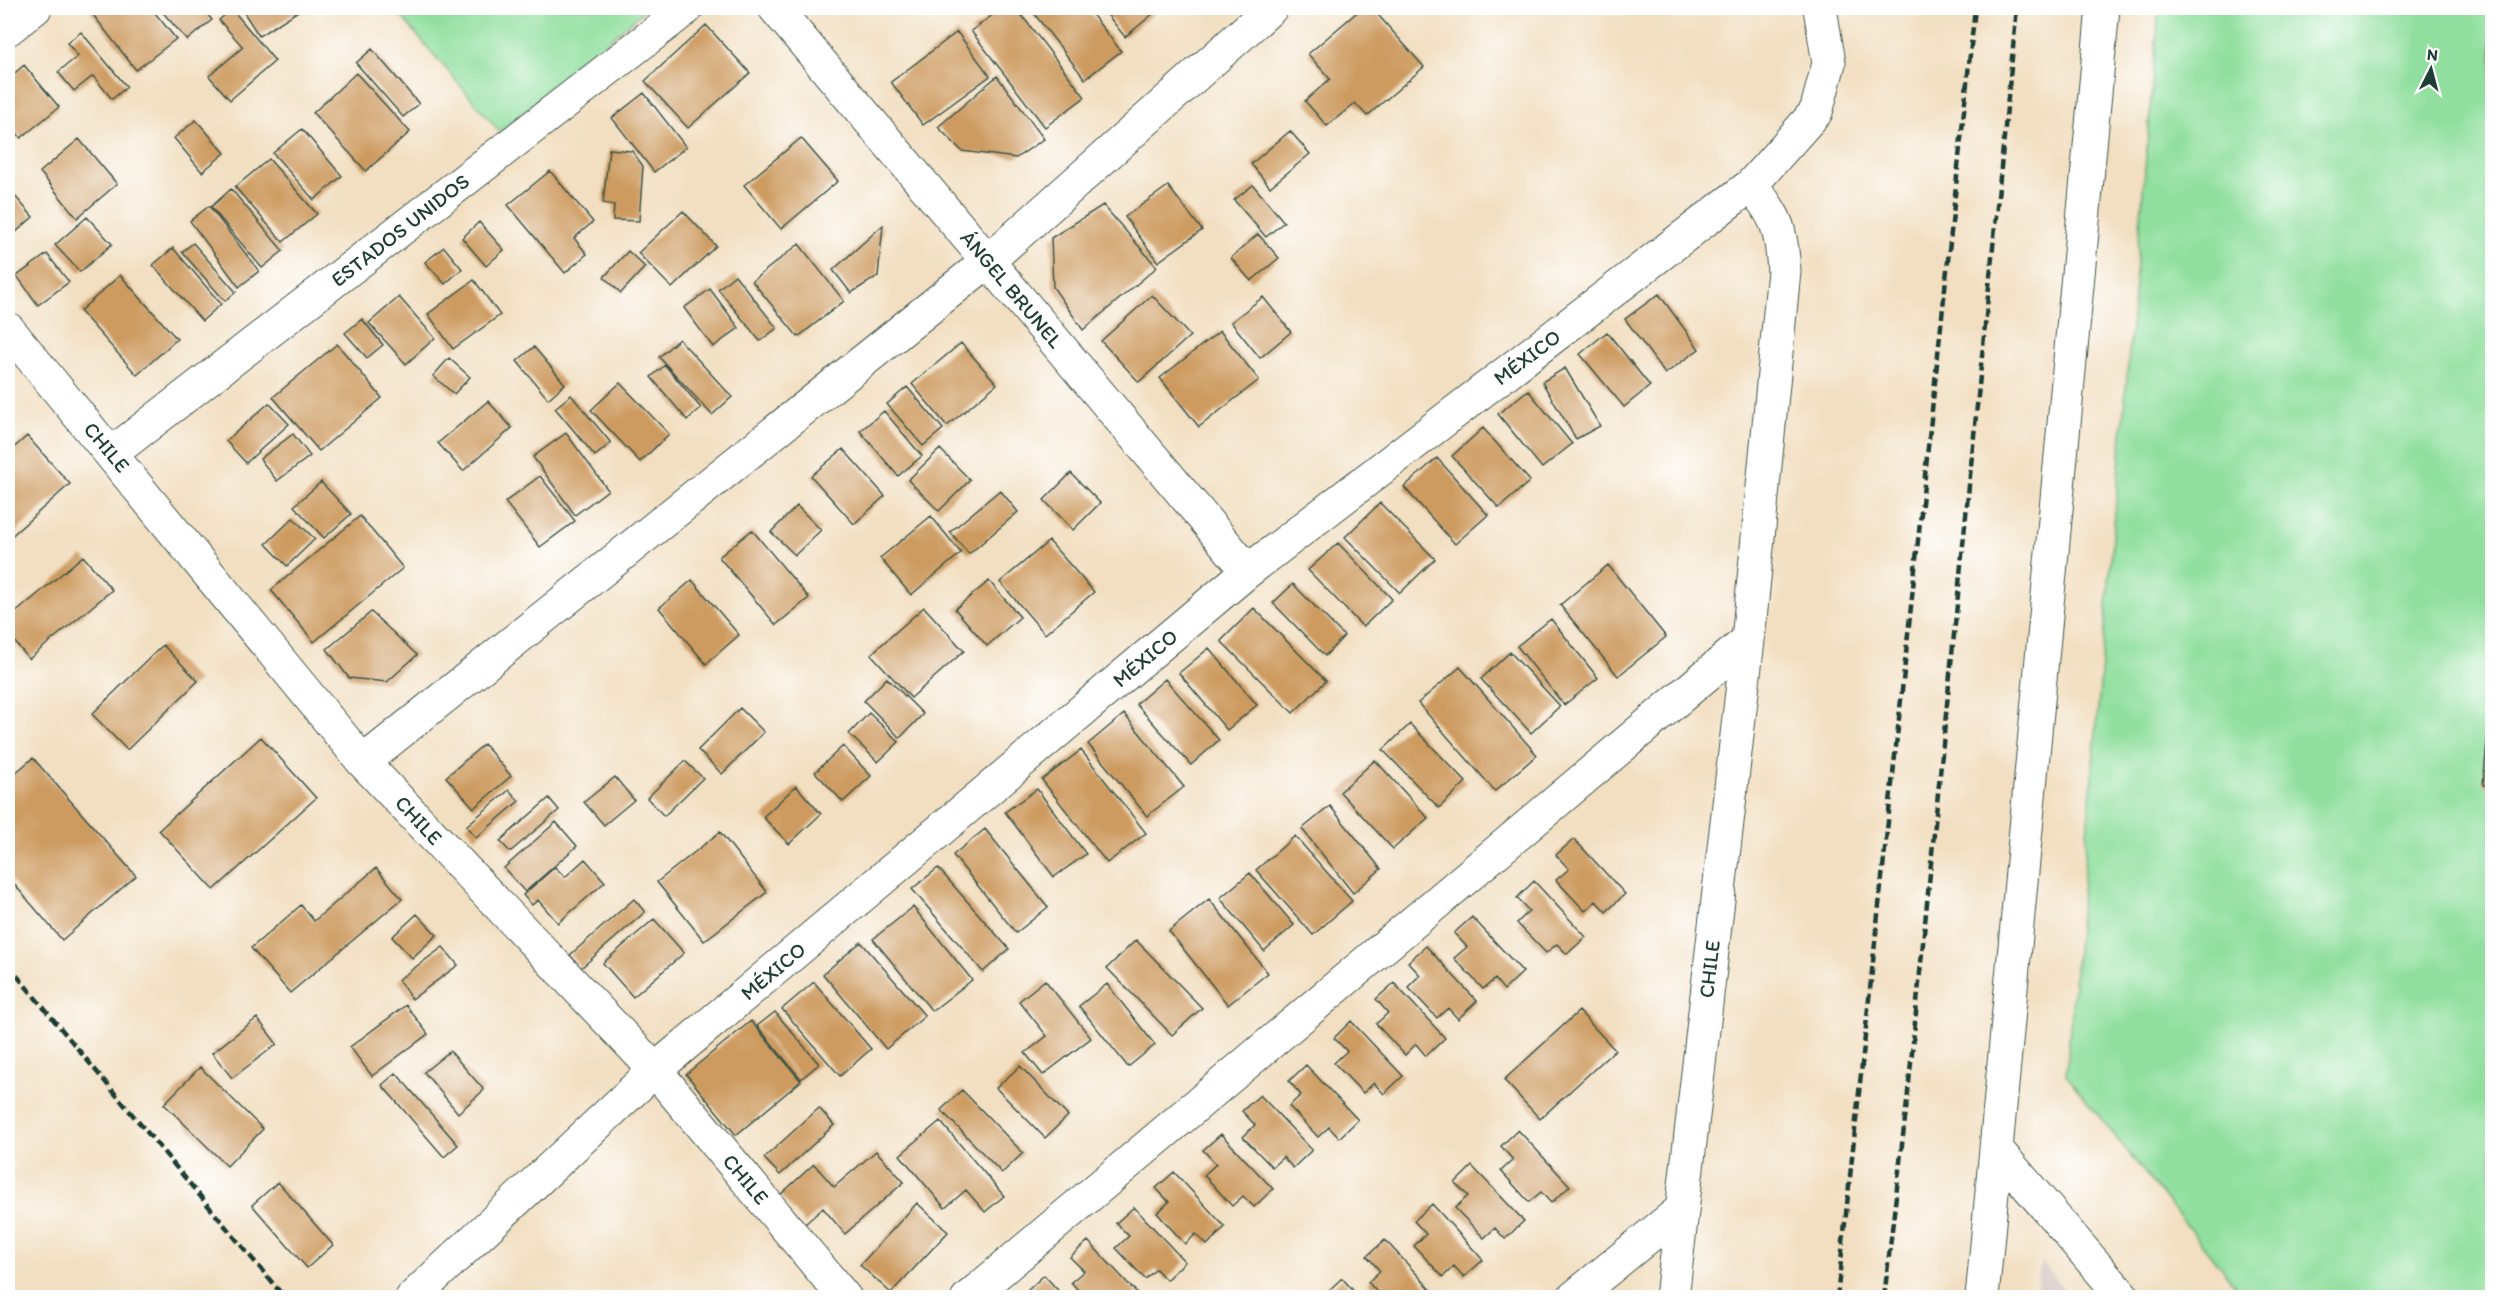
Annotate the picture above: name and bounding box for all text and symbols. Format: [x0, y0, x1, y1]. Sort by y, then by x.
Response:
north arrow [2401, 39, 2461, 99]
text: N [2426, 45, 2439, 65]
street label: ESTADOS UNIDOS [326, 168, 474, 292]
street label: ÁNGEL BRUNEL [956, 225, 1069, 353]
street label: MÉXICO [1489, 324, 1565, 390]
street label: CHILE [79, 417, 135, 478]
street label: MÉXICO [1107, 624, 1183, 692]
street label: CHILE [390, 790, 448, 850]
street label: MÉXICO [735, 937, 811, 1005]
street label: CHILE [1693, 938, 1725, 999]
street label: CHILE [718, 1149, 774, 1210]

